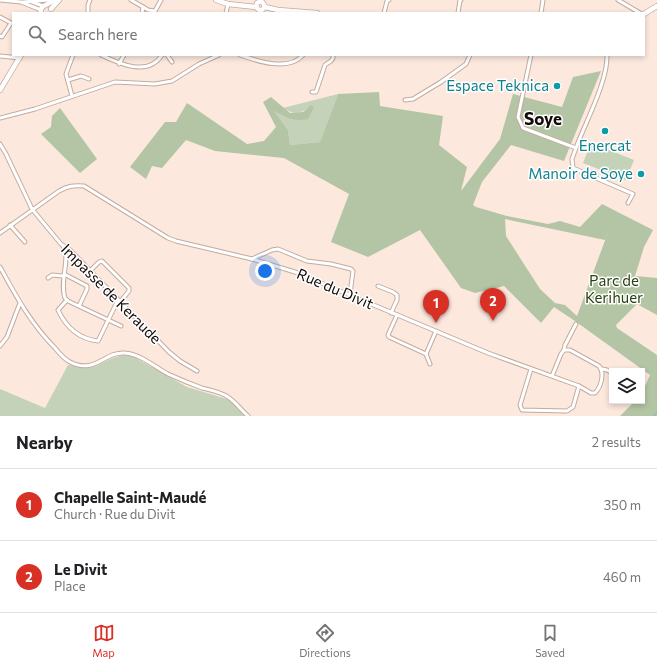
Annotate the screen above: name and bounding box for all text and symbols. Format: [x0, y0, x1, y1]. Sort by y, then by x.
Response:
search box [12, 12, 645, 56]
icon: search [26, 23, 48, 45]
text: Search here [58, 25, 137, 43]
place label: Espace Teknica [446, 76, 549, 94]
marker: Espace Teknica [552, 81, 562, 91]
district label: Soye [524, 108, 562, 129]
marker: Enercat [600, 126, 610, 136]
place label: Enercat [579, 136, 631, 154]
place label: Manoir de Soye [528, 164, 633, 182]
marker: Manoir de Soye [636, 169, 646, 179]
street label: Impasse de Keraude [58, 240, 165, 347]
your location [255, 261, 275, 281]
street label: Rue du Divit [294, 264, 376, 312]
park label: Parc de Kerihuer [585, 271, 643, 306]
pin: 2 [480, 288, 506, 321]
pin: 1 [423, 290, 449, 323]
map controls [609, 368, 645, 404]
button: layers [609, 368, 645, 404]
text: Nearby [16, 432, 73, 453]
text: 2 results [592, 434, 641, 450]
text: Chapelle Saint-Maudé [54, 488, 206, 506]
text: 1 [26, 497, 32, 513]
text: 350 m [604, 497, 641, 513]
text: Church · Rue du Divit [54, 506, 175, 522]
text: Le Divit [54, 560, 107, 578]
text: 2 [25, 569, 33, 585]
text: 460 m [603, 569, 641, 585]
text: Place [54, 578, 86, 594]
tab: Map [92, 622, 115, 659]
tab: Directions [299, 622, 351, 659]
tab: Saved [535, 622, 565, 659]

